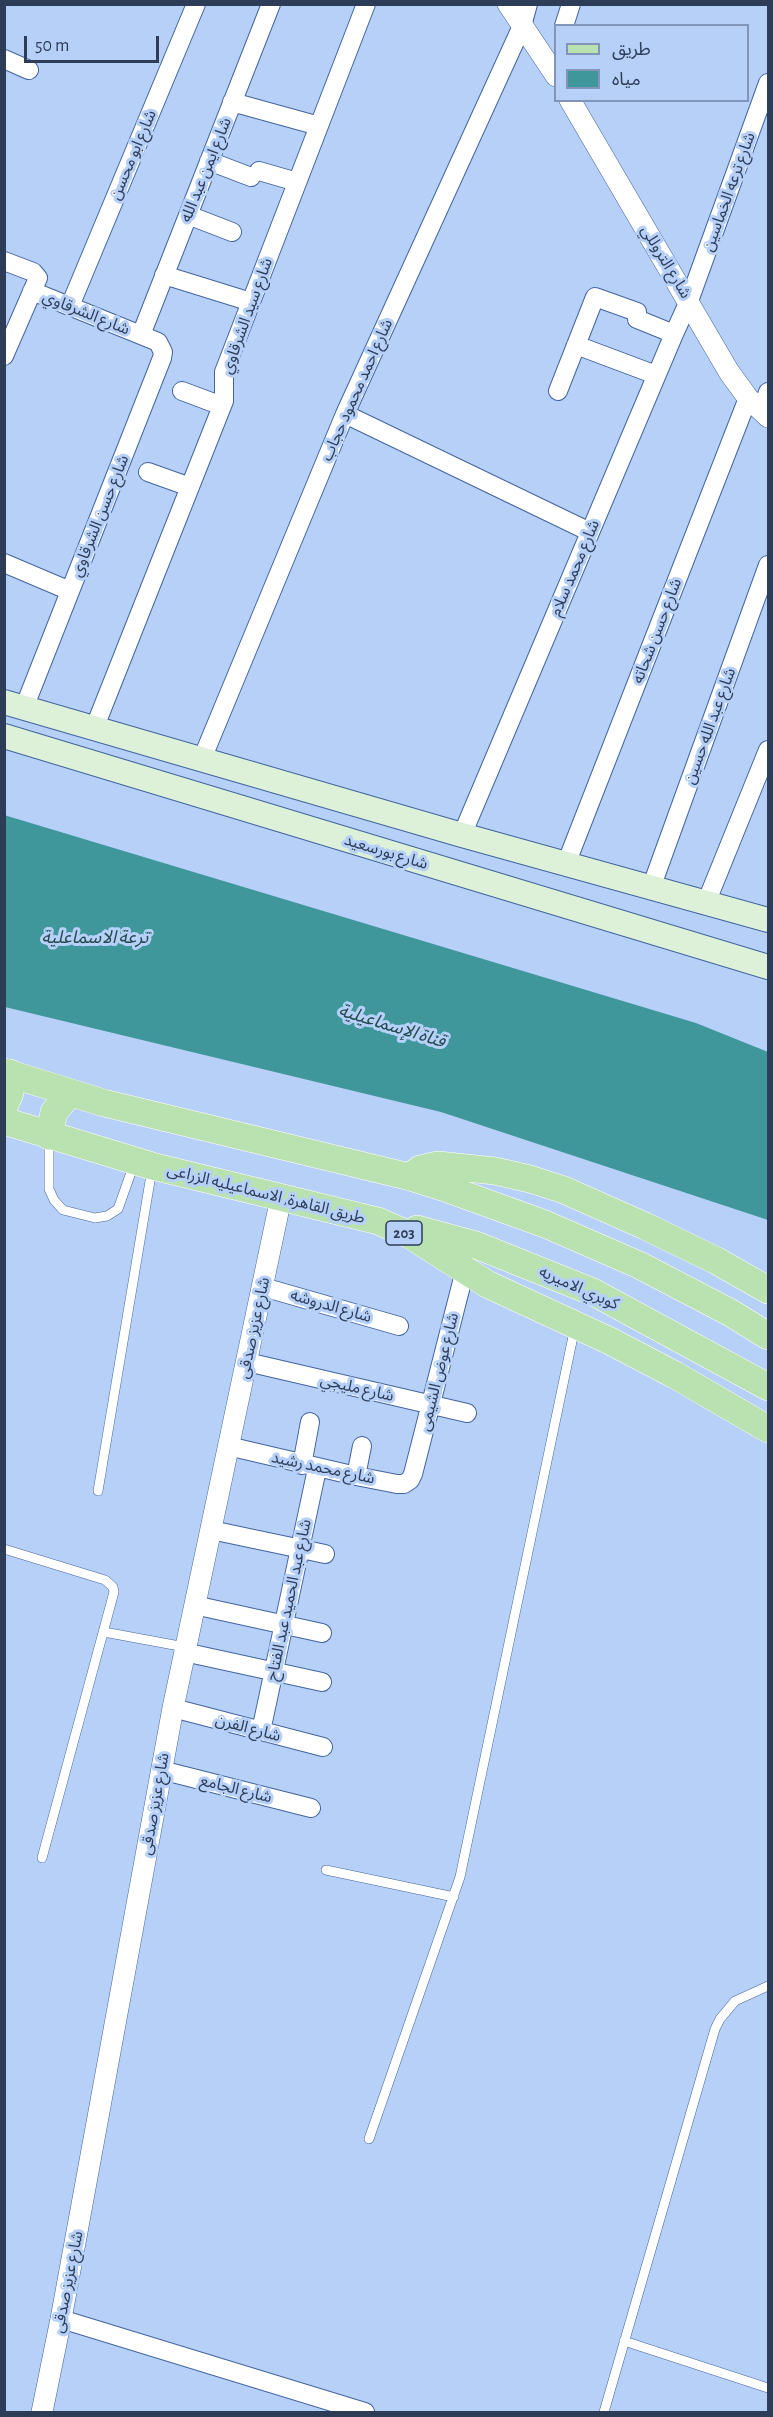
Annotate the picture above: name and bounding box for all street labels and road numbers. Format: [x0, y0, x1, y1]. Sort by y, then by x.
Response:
street label: شارع ابو محسن [105, 107, 161, 203]
street label: شارع ايمن عبد الله [176, 115, 236, 225]
street label: شارع ترعه الخماسين [699, 130, 759, 254]
street label: شارع التروللي [637, 222, 695, 302]
street label: شارع سيد الشرقاوي [217, 255, 277, 377]
street label: شارع الشرقاوي [40, 287, 132, 339]
street label: شارع احمد محمود حجاب [317, 316, 397, 464]
street label: شارع حسن الشرقاوي [67, 452, 133, 580]
street label: شارع محمد سلام [546, 517, 604, 619]
street label: شارع حسن شحاته [628, 576, 686, 686]
street label: شارع عبد الله حسين [680, 665, 740, 787]
street label: شارع بورسعيد [342, 830, 430, 874]
street label: طريق القاهرة, الاسماعيليه الزراعى [165, 1160, 367, 1228]
road number: 203 [386, 1221, 422, 1245]
street label: كوبري الاميريه [536, 1262, 622, 1314]
street label: شارع عزيز صدقى [234, 1275, 274, 1381]
street label: شارع الدروشه [288, 1285, 374, 1327]
street label: شارع عوض الشيمى [415, 1311, 463, 1433]
street label: شارع مليجي [318, 1370, 396, 1406]
street label: شارع محمد رشيد [270, 1448, 376, 1488]
street label: شارع عبد الحميد عبد الفتاح [263, 1518, 315, 1682]
street label: شارع الفرن [213, 1710, 283, 1746]
street label: شارع عزيز صدقى [137, 1751, 173, 1857]
street label: شارع الجامع [198, 1771, 274, 1807]
street label: شارع عزيز صدقى [49, 2229, 87, 2335]

